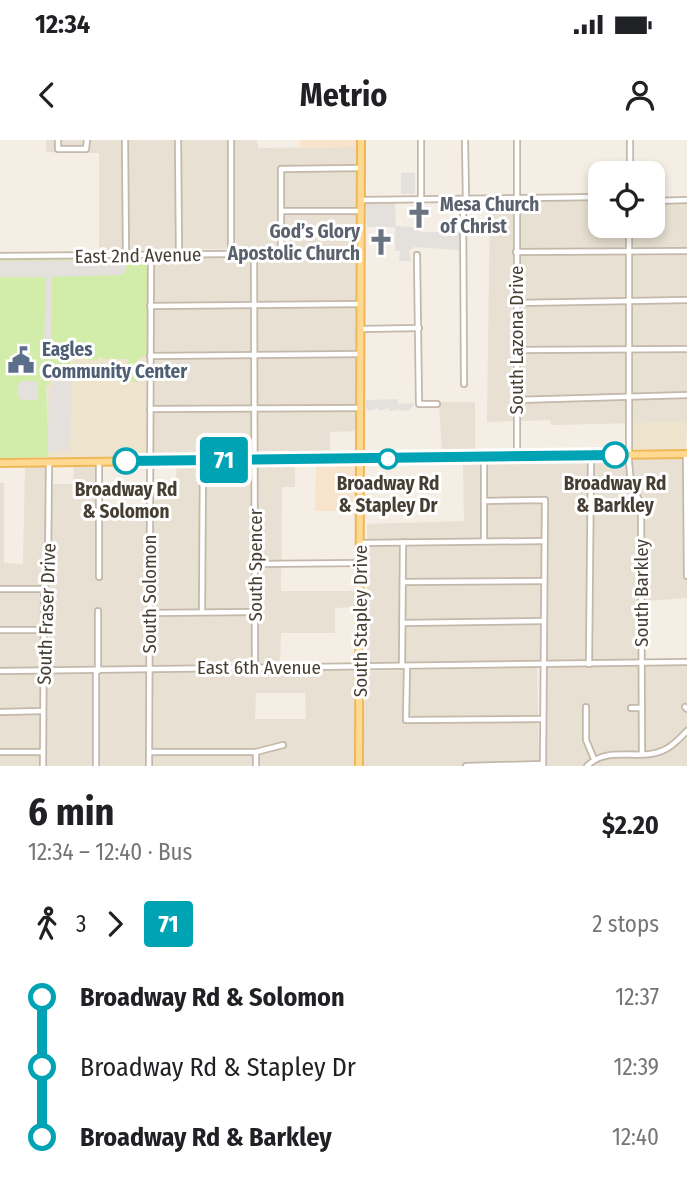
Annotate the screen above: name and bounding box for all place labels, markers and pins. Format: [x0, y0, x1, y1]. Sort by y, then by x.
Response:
place label: Mesa Church of Christ [440, 193, 539, 238]
church icon: Mesa Church of Christ [404, 200, 434, 230]
place label: God’s Glory Apostolic Church [227, 220, 361, 265]
church icon: God’s Glory Apostolic Church [366, 227, 396, 257]
place label: Eagles Community Center [42, 338, 188, 383]
public building icon: Eagles Community Center [6, 345, 36, 375]
marker: Broadway Rd & Barkley [602, 442, 628, 468]
marker: Broadway Rd & Solomon [113, 448, 139, 474]
marker: Broadway Rd & Stapley Dr [378, 449, 398, 469]
place label: Broadway Rd & Stapley Dr [337, 472, 439, 517]
place label: Broadway Rd & Barkley [564, 472, 666, 517]
place label: Broadway Rd & Solomon [75, 478, 177, 523]

